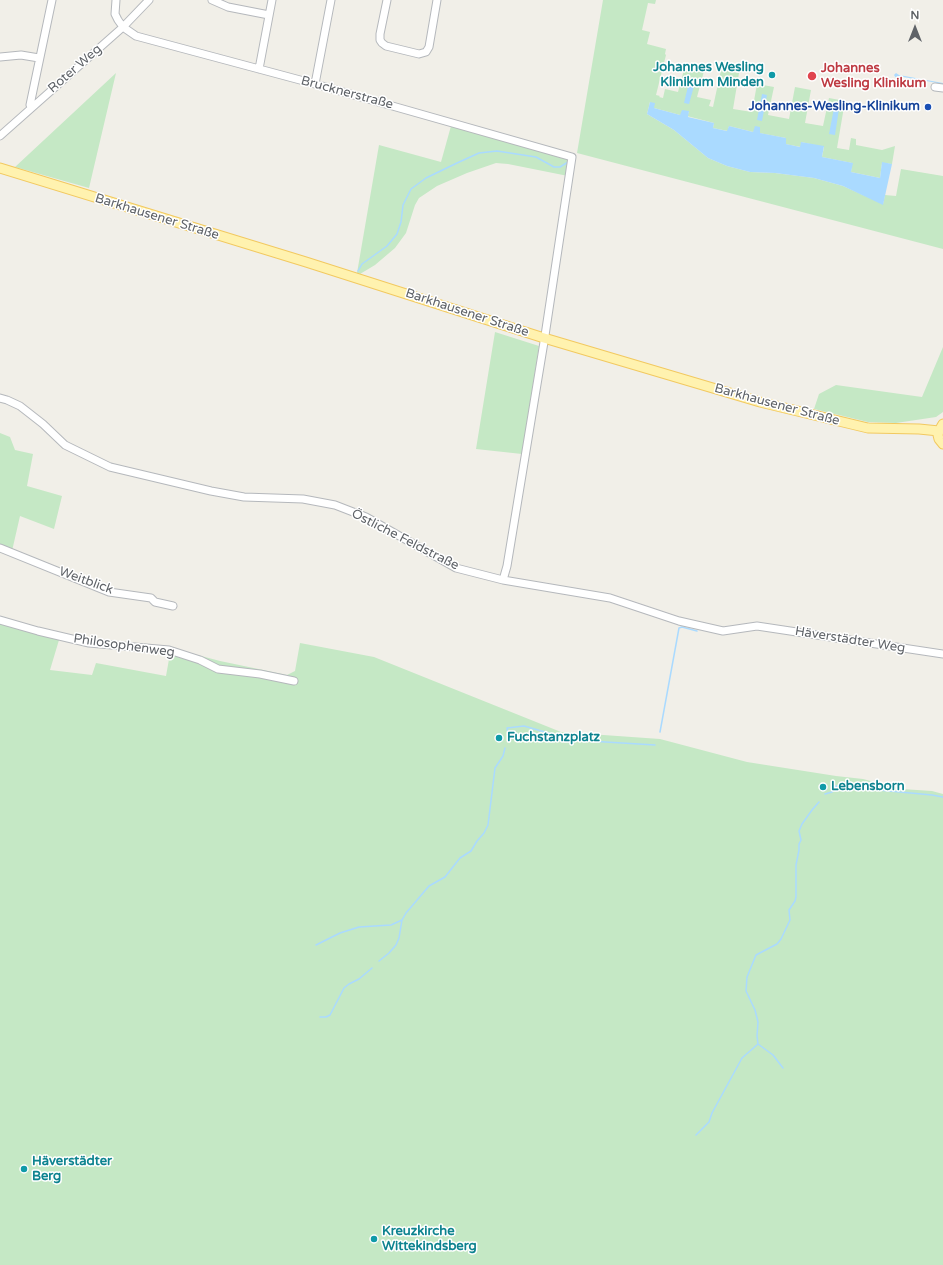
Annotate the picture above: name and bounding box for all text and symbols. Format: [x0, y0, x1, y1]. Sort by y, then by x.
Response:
north arrow [895, 8, 935, 48]
text: N [911, 9, 919, 22]
street label: Roter Weg [45, 42, 105, 96]
place label: Johannes Wesling Klinikum Minden [653, 60, 764, 91]
place label: Johannes Wesling Klinikum [821, 61, 926, 92]
marker: Johannes Wesling Klinikum Minden [767, 70, 777, 80]
marker: Johannes Wesling Klinikum [806, 70, 818, 82]
street label: Brucknerstraße [299, 73, 395, 113]
place label: Johannes-Wesling-Klinikum [749, 99, 920, 115]
marker: Johannes-Wesling-Klinikum [923, 102, 933, 112]
street label: Barkhausener Straße [93, 191, 221, 243]
street label: Barkhausener Straße [403, 286, 531, 340]
street label: Barkhausener Straße [713, 381, 841, 429]
street label: Östliche Feldstraße [349, 506, 461, 574]
street label: Weitblick [57, 564, 115, 598]
street label: Häverstädter Weg [794, 624, 906, 656]
street label: Philosophenweg [72, 631, 176, 661]
place label: Fuchstanzplatz [507, 730, 600, 746]
marker: Fuchstanzplatz [494, 733, 504, 743]
place label: Lebensborn [831, 779, 905, 795]
marker: Lebensborn [818, 782, 828, 792]
place label: Häverstädter Berg [32, 1154, 112, 1185]
marker: Häverstädter Berg [19, 1164, 29, 1174]
place label: Kreuzkirche Wittekindsberg [382, 1224, 477, 1255]
marker: Kreuzkirche Wittekindsberg [369, 1234, 379, 1244]

